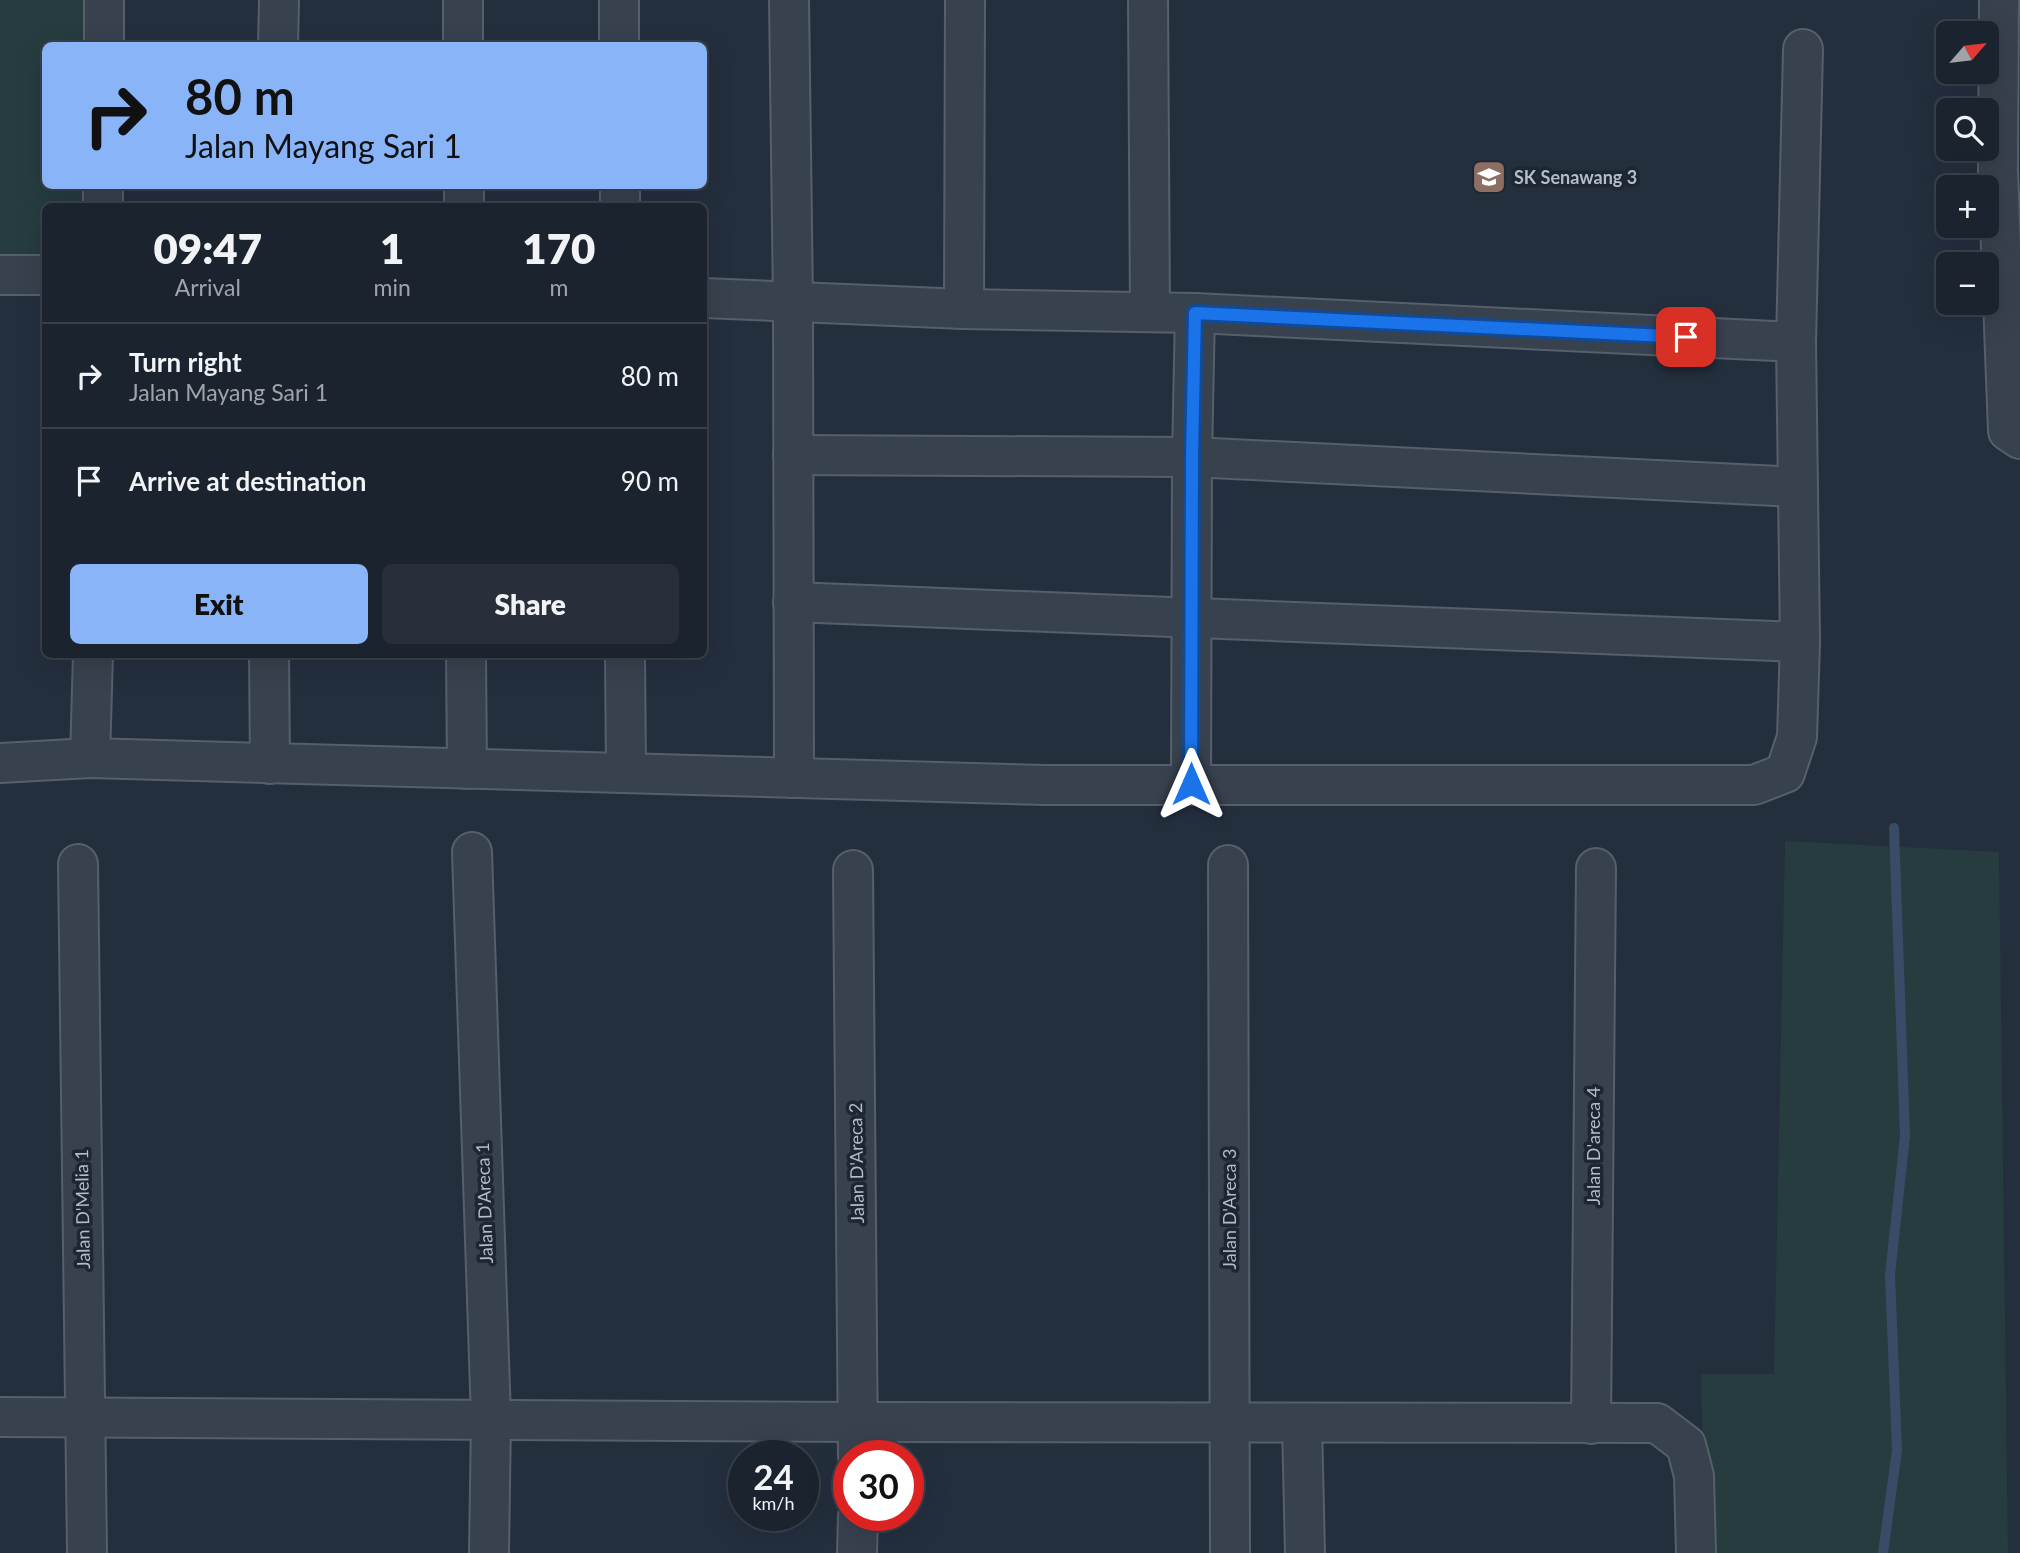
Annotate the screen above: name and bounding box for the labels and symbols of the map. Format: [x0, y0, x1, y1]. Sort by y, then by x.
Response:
north arrow [1936, 21, 1998, 84]
school or university icon: SK Senawang 3 [1470, 158, 1508, 196]
place label: SK Senawang 3 [1514, 166, 1637, 188]
pin [1656, 307, 1716, 367]
position arrow [1154, 747, 1228, 821]
street label: Jalan D'areca 4 [1582, 1087, 1604, 1205]
street label: Jalan D'Areca 2 [844, 1102, 868, 1224]
street label: Jalan D'Areca 1 [471, 1142, 497, 1264]
street label: Jalan D'Melia 1 [70, 1149, 94, 1269]
street label: Jalan D'Areca 3 [1218, 1149, 1240, 1269]
speed limit sign: 30 [833, 1440, 924, 1531]

